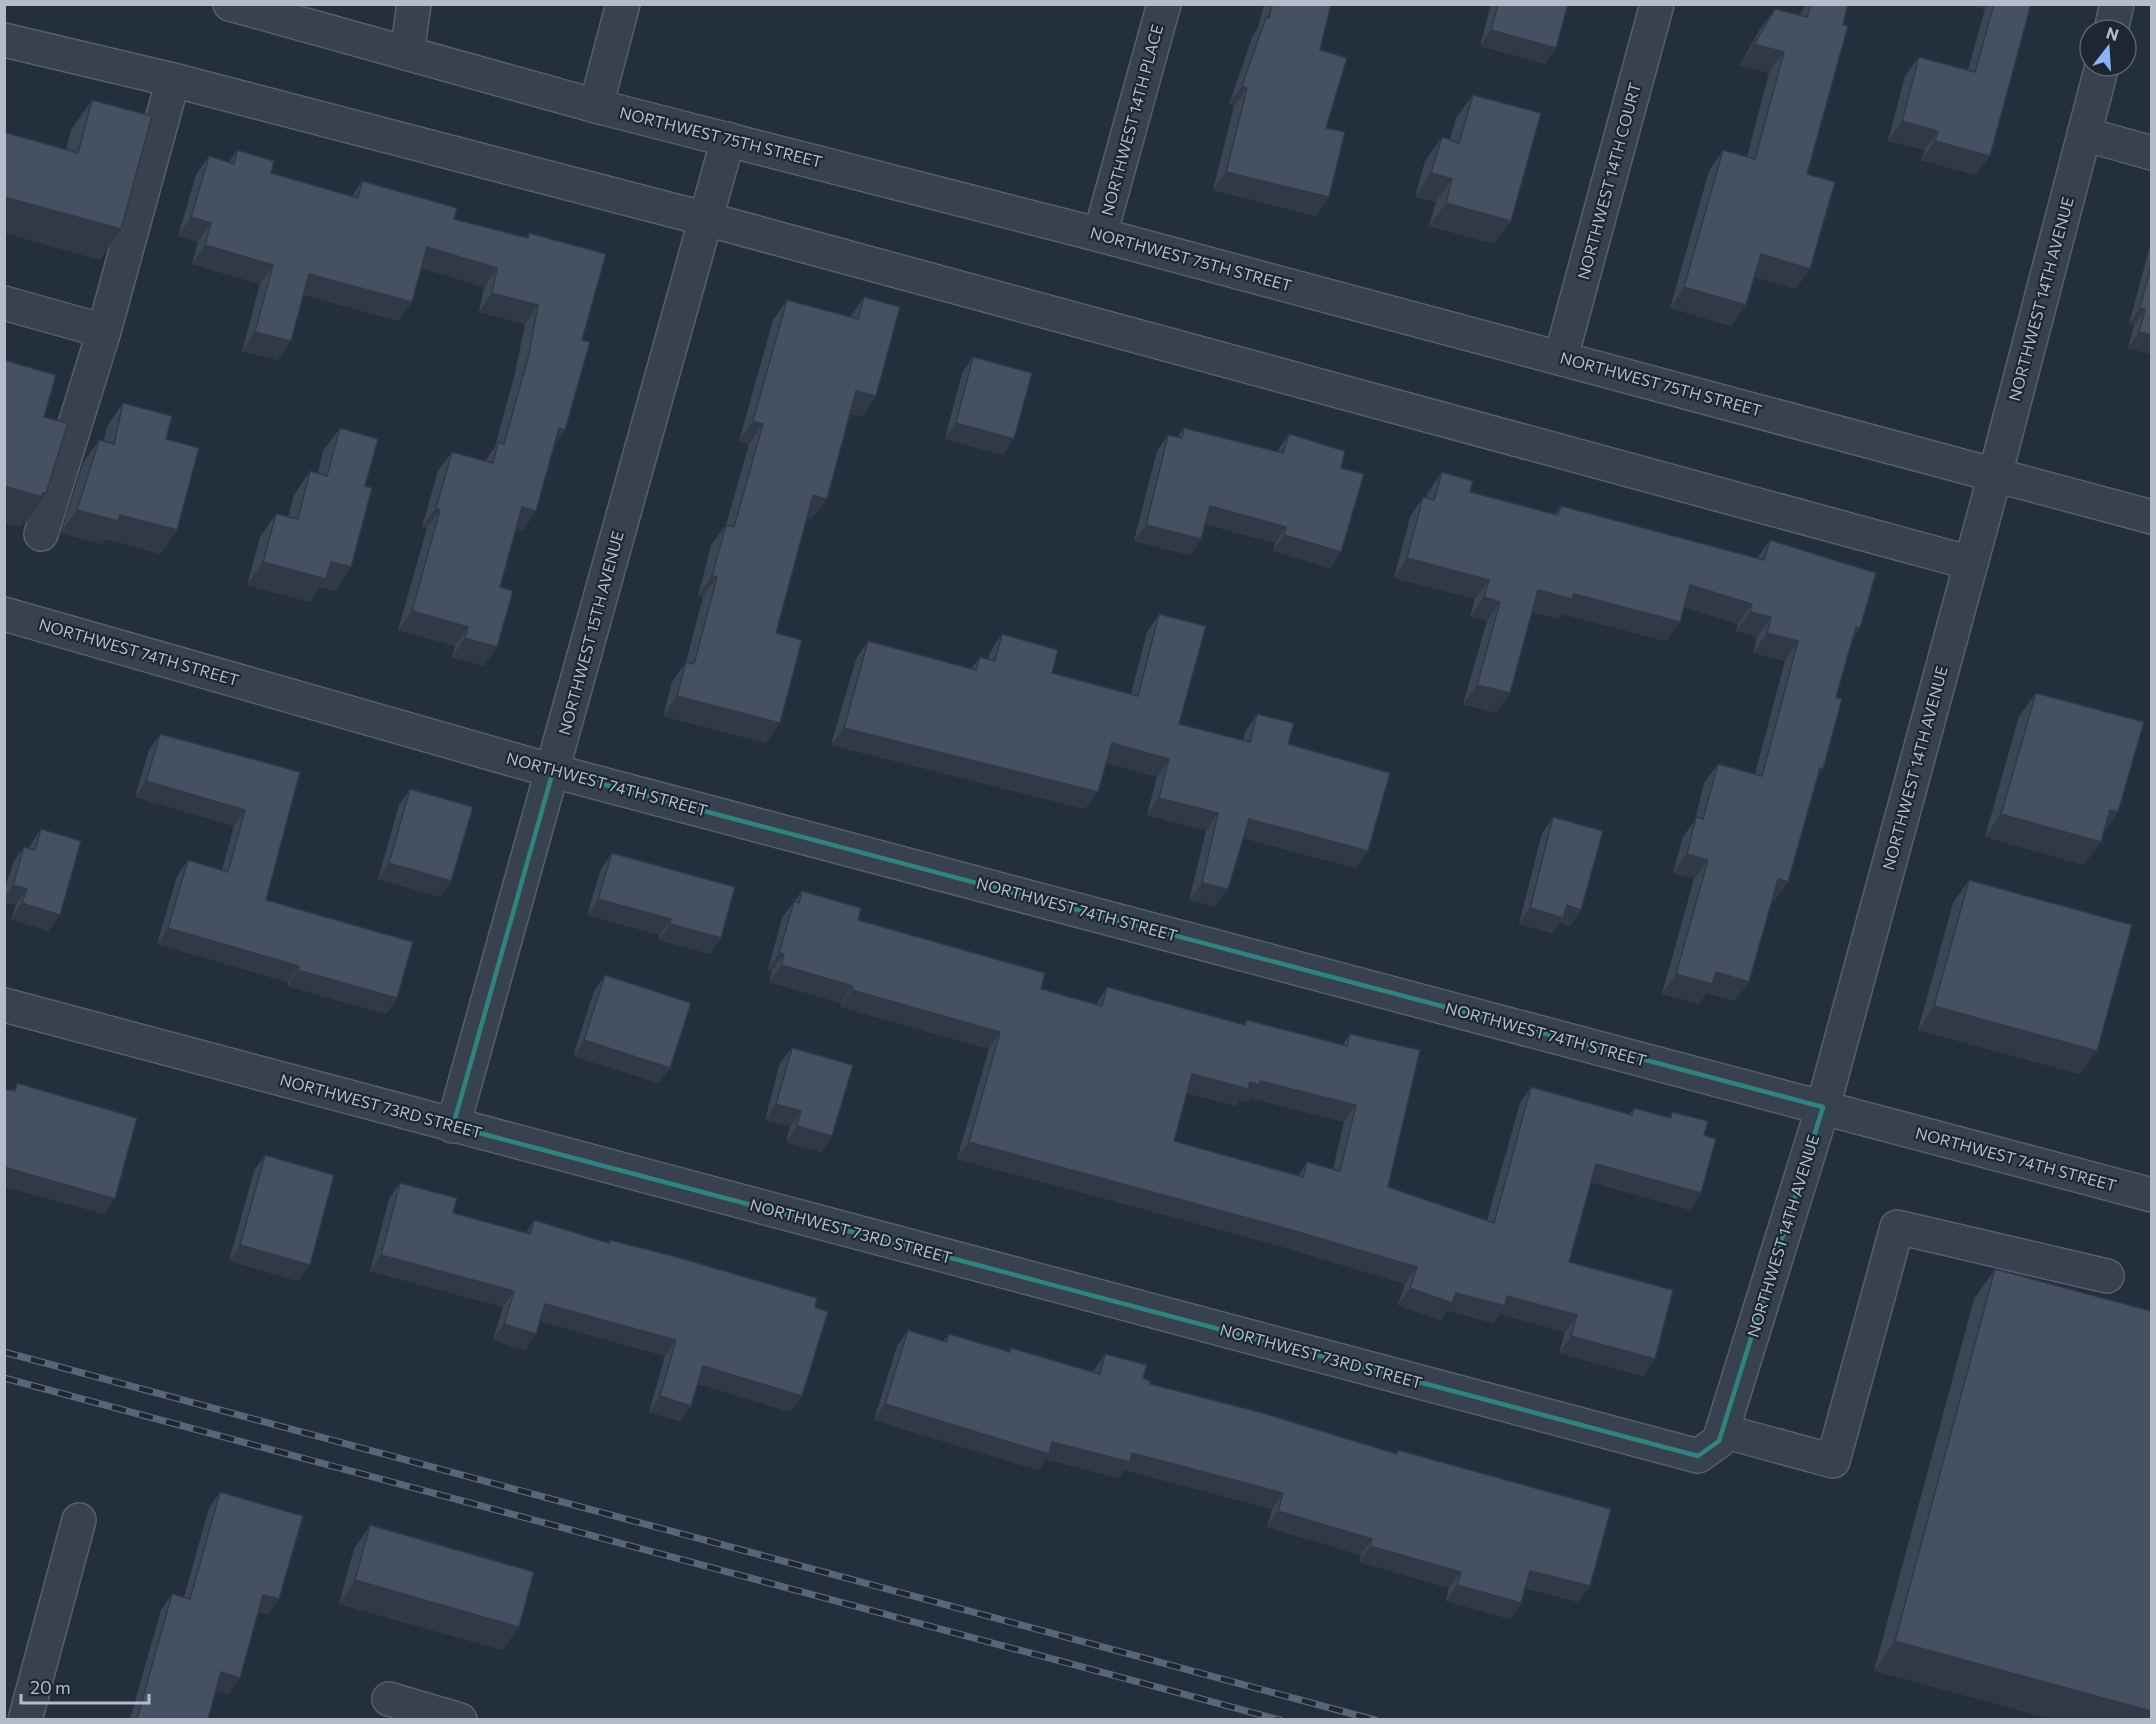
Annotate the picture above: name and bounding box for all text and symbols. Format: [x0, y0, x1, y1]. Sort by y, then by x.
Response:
north arrow [2078, 18, 2138, 78]
street label: NORTHWEST 14TH PLACE [1097, 22, 1166, 218]
text: N [2104, 22, 2121, 44]
street label: NORTHWEST 14TH COURT [1573, 80, 1644, 282]
street label: NORTHWEST 75TH STREET [618, 102, 824, 171]
street label: NORTHWEST 14TH AVENUE [2004, 195, 2077, 403]
street label: NORTHWEST 75TH STREET [1088, 222, 1294, 295]
street label: NORTHWEST 75TH STREET [1558, 347, 1764, 420]
street label: NORTHWEST 15TH AVENUE [554, 529, 627, 737]
street label: NORTHWEST 74TH STREET [37, 614, 241, 689]
street label: NORTHWEST 14TH AVENUE [1878, 664, 1951, 872]
street label: NORTHWEST 74TH STREET [505, 748, 710, 820]
street label: NORTHWEST 74TH STREET [975, 873, 1180, 945]
street label: NORTHWEST 74TH STREET [1444, 998, 1649, 1070]
street label: NORTHWEST 73RD STREET [278, 1069, 484, 1142]
street label: NORTHWEST 74TH STREET [1914, 1123, 2119, 1195]
street label: NORTHWEST 14TH AVENUE [1743, 1132, 1822, 1339]
street label: NORTHWEST 73RD STREET [748, 1194, 954, 1267]
street label: NORTHWEST 73RD STREET [1218, 1319, 1424, 1392]
scale bar [21, 1667, 148, 1705]
text: 20 m [30, 1676, 71, 1698]

